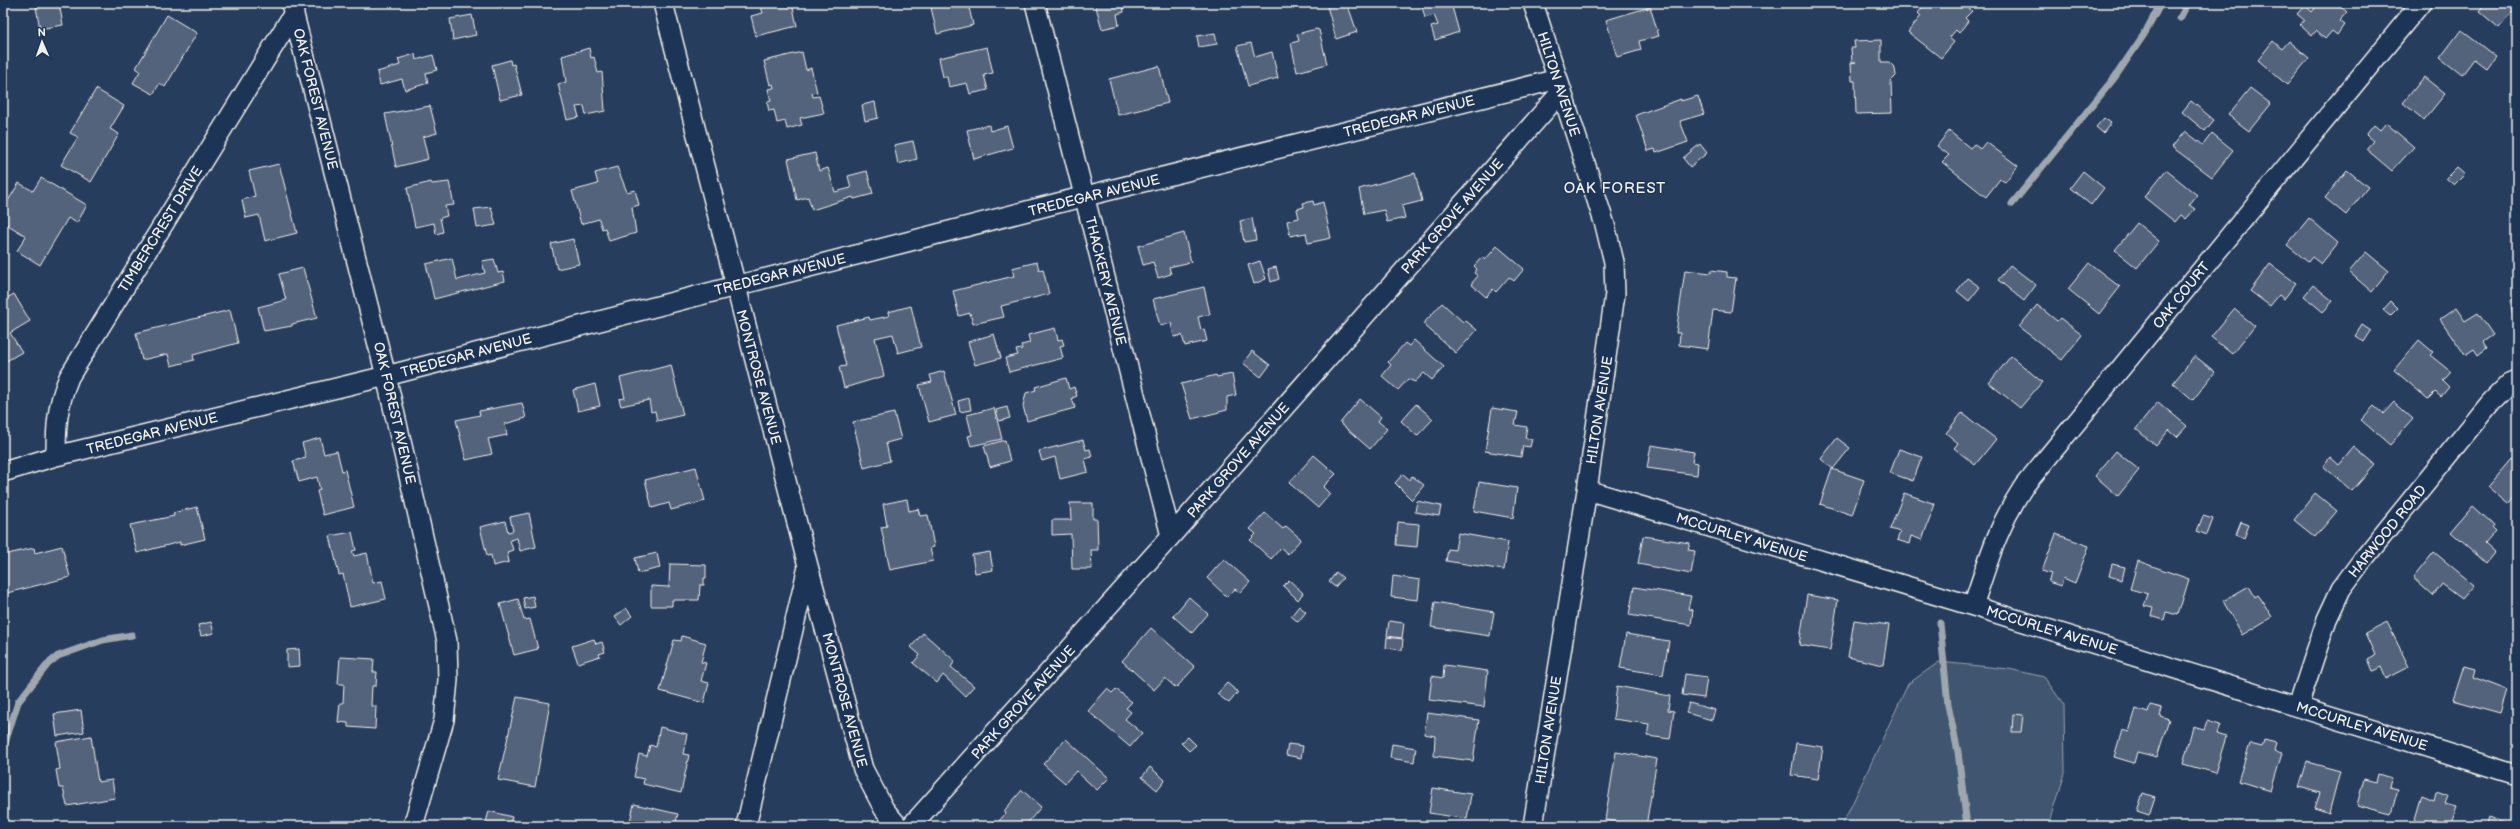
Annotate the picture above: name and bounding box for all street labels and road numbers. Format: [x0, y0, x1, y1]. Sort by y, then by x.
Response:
street label: OAK FOREST AVENUE [290, 26, 341, 172]
street label: HILTON AVENUE [1534, 30, 1583, 139]
street label: TREDEGAR AVENUE [1342, 92, 1477, 141]
street label: PARK GROVE AVENUE [1398, 155, 1507, 277]
street label: TIMBERCREST DRIVE [115, 163, 206, 295]
street label: TREDEGAR AVENUE [1027, 171, 1162, 220]
street label: THACKERY AVENUE [1081, 215, 1130, 347]
street label: TREDEGAR AVENUE [713, 250, 848, 299]
street label: OAK COURT [2149, 258, 2214, 332]
street label: MONTROSE AVENUE [732, 308, 785, 446]
street label: TREDEGAR AVENUE [399, 330, 533, 381]
street label: OAK FOREST AVENUE [370, 340, 419, 486]
street label: HILTON AVENUE [1583, 355, 1616, 465]
street label: PARK GROVE AVENUE [1184, 399, 1293, 521]
street label: TREDEGAR AVENUE [85, 409, 220, 458]
street label: HARWOOD ROAD [2345, 482, 2430, 581]
street label: MCCURLEY AVENUE [1674, 509, 1810, 566]
street label: MCCURLEY AVENUE [1984, 602, 2120, 659]
street label: MONTROSE AVENUE [818, 631, 871, 769]
street label: PARK GROVE AVENUE [968, 642, 1079, 763]
street label: HILTON AVENUE [1532, 675, 1565, 785]
street label: MCCURLEY AVENUE [2294, 698, 2430, 755]

